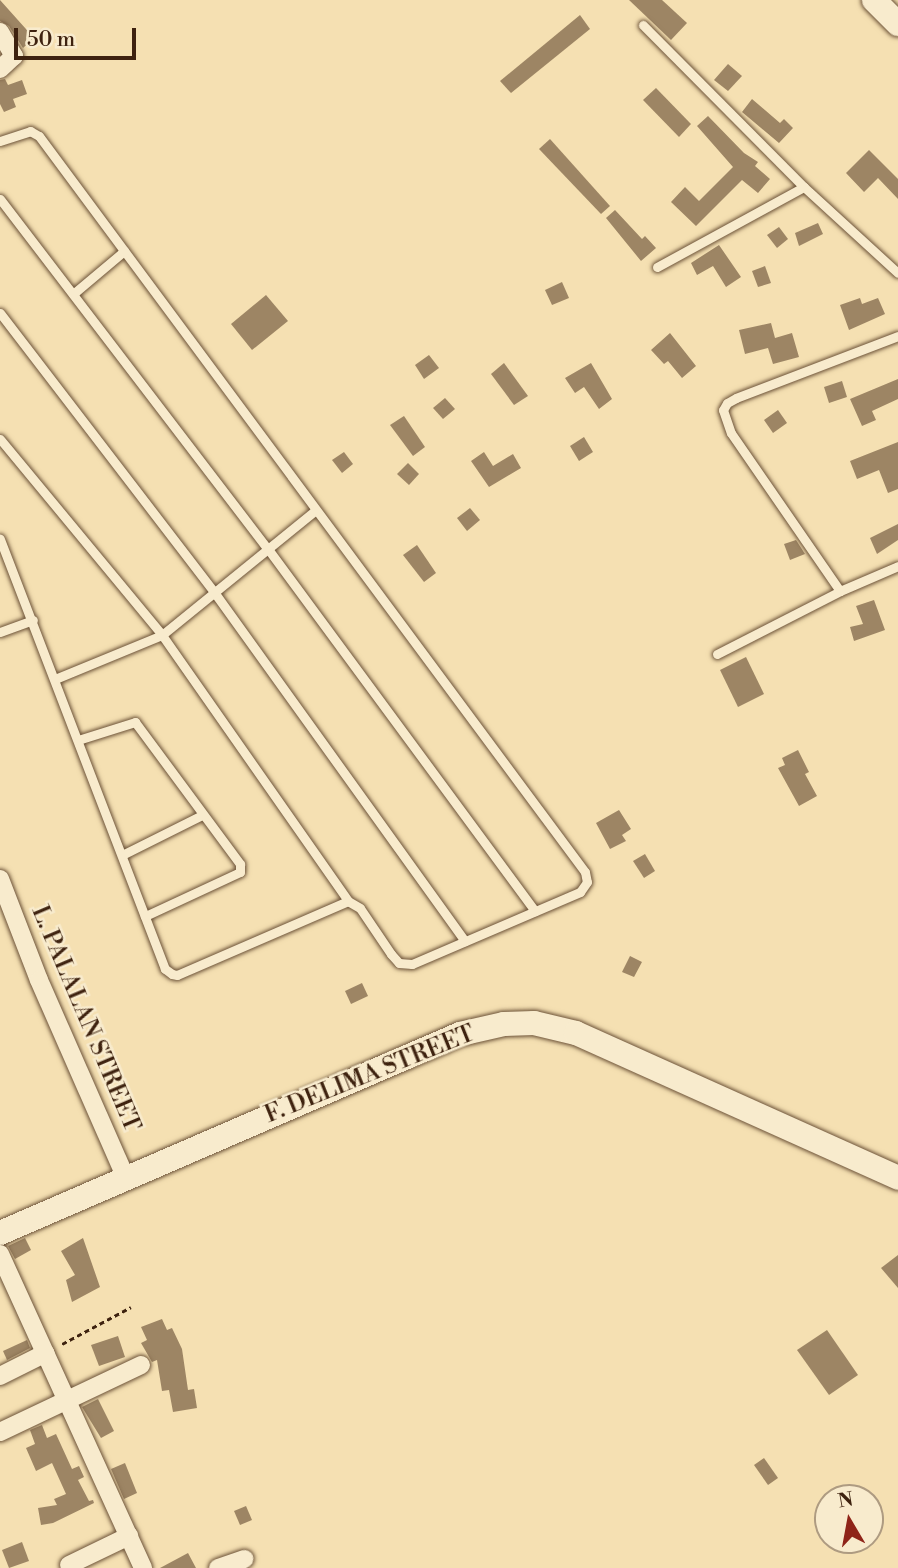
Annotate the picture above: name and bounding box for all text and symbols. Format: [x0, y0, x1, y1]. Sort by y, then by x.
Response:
scale bar [18, 14, 140, 58]
text: 50 m [27, 27, 75, 53]
street label: L. PALALAN STREET [24, 902, 146, 1136]
street label: F. DELIMA STREET [261, 1020, 479, 1130]
north arrow [814, 1484, 884, 1554]
text: N [836, 1487, 855, 1513]

